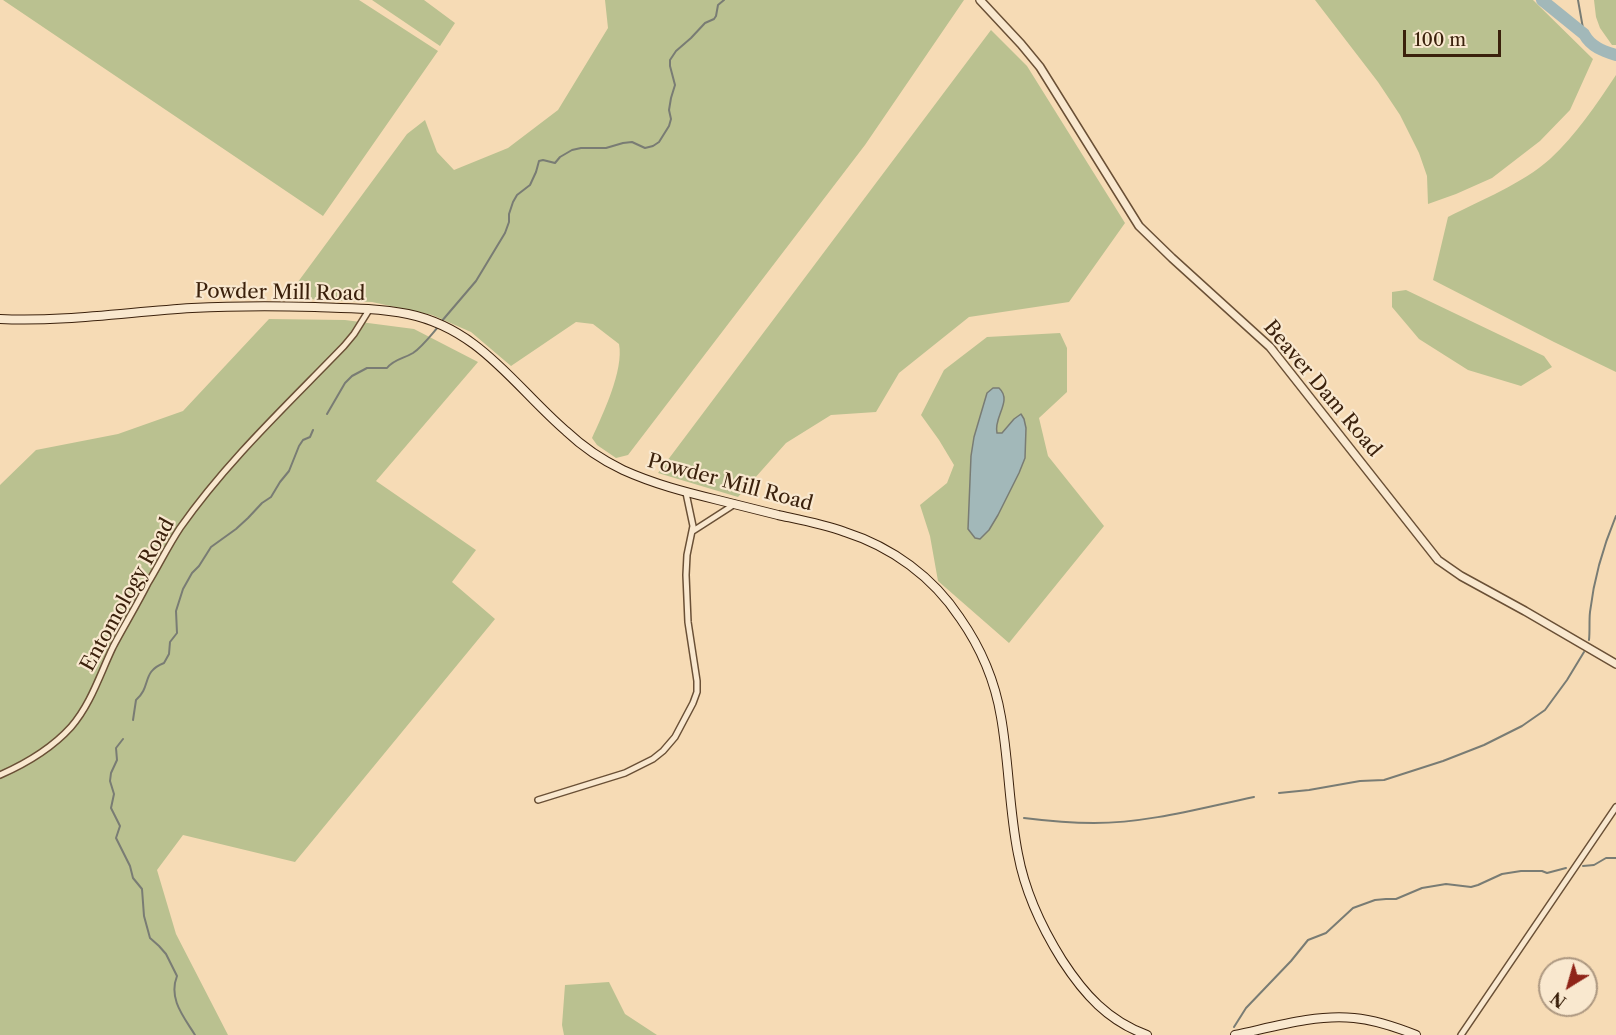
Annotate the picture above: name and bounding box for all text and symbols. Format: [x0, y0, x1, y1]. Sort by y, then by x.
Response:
scale bar [1406, 18, 1504, 56]
text: 100 m [1414, 29, 1466, 51]
street label: Powder Mill Road [195, 280, 365, 306]
street label: Beaver Dam Road [1258, 316, 1386, 462]
street label: Powder Mill Road [645, 449, 815, 517]
street label: Entomology Road [76, 514, 180, 676]
north arrow [1538, 957, 1598, 1017]
text: N [1547, 988, 1570, 1012]

